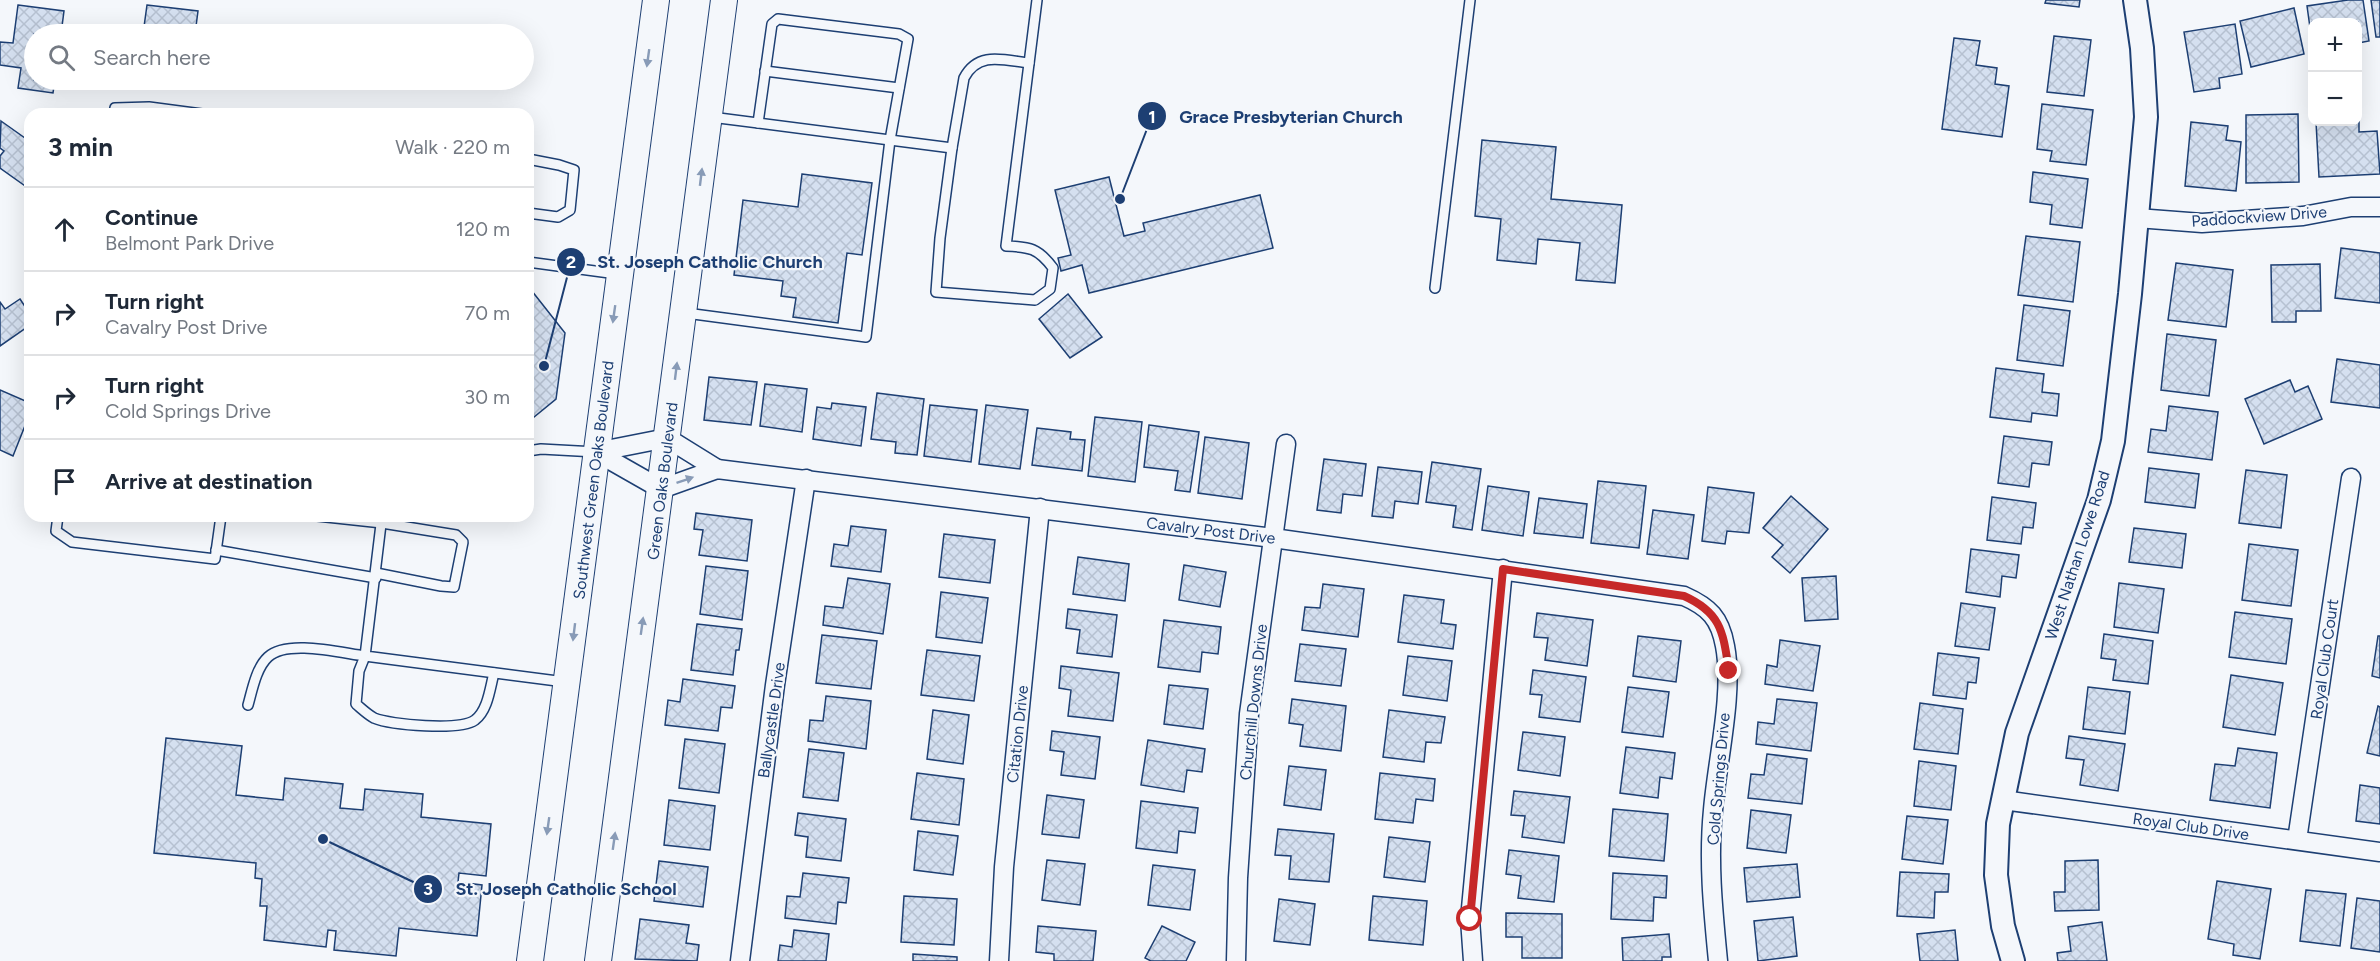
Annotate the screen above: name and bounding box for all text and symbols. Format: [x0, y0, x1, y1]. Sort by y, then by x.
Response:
map controls [2308, 18, 2362, 126]
button: + [2308, 18, 2362, 72]
search box [24, 24, 534, 90]
icon: search [45, 41, 78, 74]
text: Search here [93, 44, 211, 71]
one-way arrow [644, 49, 653, 68]
button: − [2308, 72, 2362, 126]
callout: Grace Presbyterian Church [1137, 98, 1414, 134]
text: 1 [1148, 106, 1156, 128]
text: Grace Presbyterian Church [1179, 106, 1403, 128]
text: 3 min [48, 131, 113, 163]
text: Walk · 220 m [395, 135, 510, 159]
one-way arrow [696, 168, 705, 187]
street label: Paddockview Drive [2191, 202, 2328, 231]
text: Continue [105, 204, 198, 231]
icon: ahead [48, 213, 81, 246]
text: 120 m [456, 217, 510, 241]
text: Belmont Park Drive [105, 231, 274, 255]
callout: St. Joseph Catholic Church [556, 244, 835, 280]
text: 2 [566, 251, 576, 273]
text: St. Joseph Catholic Church [597, 251, 823, 273]
text: Turn right [105, 288, 204, 315]
icon: right [48, 297, 81, 330]
text: 70 m [464, 301, 510, 325]
one-way arrow [610, 304, 619, 323]
text: Cavalry Post Drive [105, 315, 268, 339]
street label: Southwest Green Oaks Boulevard [569, 360, 618, 600]
one-way arrow [671, 361, 681, 380]
text: Turn right [105, 372, 204, 399]
icon: right [48, 381, 81, 414]
text: 30 m [464, 385, 510, 409]
text: Cold Springs Drive [105, 399, 271, 423]
street label: Green Oaks Boulevard [643, 401, 682, 561]
icon: arrive [48, 465, 81, 498]
text: Arrive at destination [105, 468, 313, 495]
street label: West Nathan Lowe Road [2041, 468, 2114, 642]
one-way arrow [676, 475, 694, 485]
street label: Cavalry Post Drive [1145, 513, 1277, 548]
street label: Royal Club Court [2307, 598, 2342, 721]
one-way arrow [638, 617, 647, 636]
one-way arrow [569, 623, 579, 642]
street label: Churchill Downs Drive [1236, 623, 1271, 781]
route end [1715, 657, 1741, 683]
street label: Ballycastle Drive [754, 661, 789, 779]
street label: Citation Drive [1003, 684, 1032, 784]
street label: Cold Springs Drive [1703, 712, 1734, 846]
street label: Royal Club Drive [2132, 809, 2251, 844]
one-way arrow [544, 816, 553, 835]
one-way arrow [609, 831, 619, 850]
callout: St. Joseph Catholic School [413, 871, 688, 907]
text: 3 [423, 878, 433, 900]
text: St. Joseph Catholic School [455, 878, 677, 900]
route start [1456, 905, 1482, 931]

